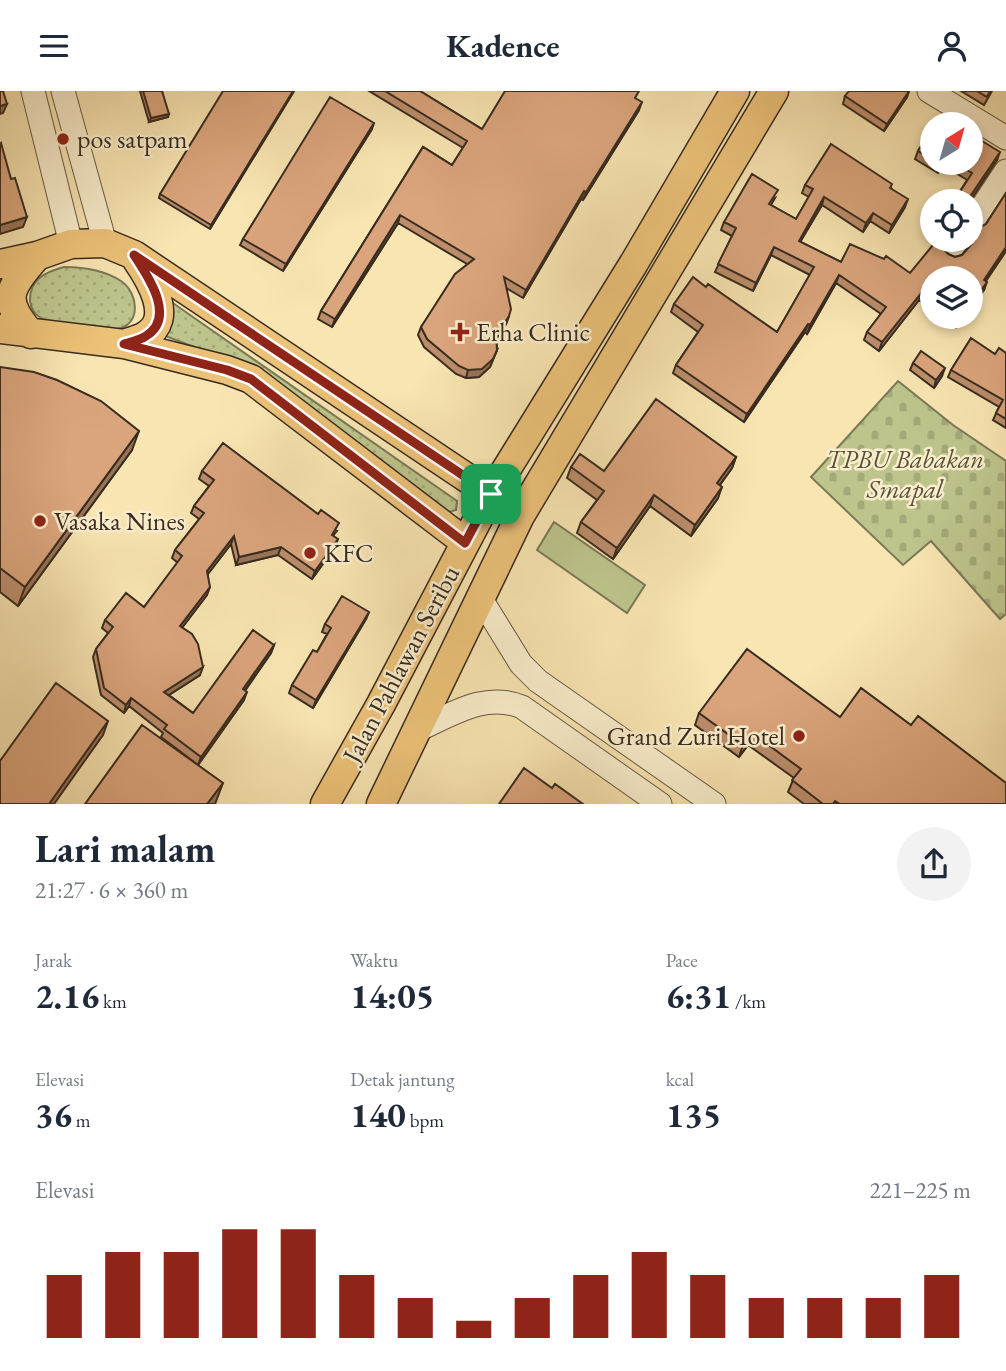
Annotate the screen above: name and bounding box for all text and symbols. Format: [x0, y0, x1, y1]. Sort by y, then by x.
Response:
text: Kadence [446, 25, 560, 67]
icon: menu [35, 27, 73, 65]
icon: person [933, 27, 971, 65]
north arrow [920, 112, 984, 175]
map controls [920, 112, 983, 329]
place label: pos satpam [77, 122, 187, 156]
marker: pos satpam [55, 131, 71, 147]
button: locate [920, 189, 983, 252]
button: layers [920, 266, 983, 329]
place label: Erha Clinic [476, 315, 590, 349]
marker: Erha Clinic [450, 322, 470, 342]
park label: TPBU Babakan Smapal [826, 442, 984, 506]
pin [461, 464, 521, 524]
icon: arrive [472, 475, 510, 513]
place label: Vasaka Nines [54, 504, 185, 538]
marker: Vasaka Nines [32, 513, 48, 529]
place label: KFC [324, 536, 373, 570]
marker: KFC [302, 545, 318, 561]
street label: Jalan Pahlawan Seribu [334, 559, 468, 770]
place label: Grand Zuri Hotel [607, 719, 785, 753]
marker: Grand Zuri Hotel [791, 728, 807, 744]
text: Lari malam [35, 824, 215, 873]
button: share [897, 827, 971, 901]
text: 21:27 · 6 × 360 m [35, 875, 188, 905]
text: Jarak [35, 948, 72, 973]
text: Waktu [350, 948, 398, 973]
text: Pace [666, 948, 698, 973]
text: 2.16 [35, 973, 99, 1018]
text: 14:05 [350, 973, 434, 1018]
text: 6:31 [666, 973, 731, 1018]
text: km [99, 989, 127, 1014]
text: /km [731, 989, 766, 1014]
text: Elevasi [35, 1067, 84, 1092]
text: Detak jantung [350, 1067, 455, 1092]
text: kcal [666, 1067, 694, 1092]
text: 36 [35, 1092, 72, 1137]
text: 140 [350, 1092, 406, 1137]
text: 135 [666, 1092, 721, 1137]
text: m [72, 1108, 91, 1133]
text: bpm [406, 1108, 444, 1133]
text: Elevasi [35, 1175, 94, 1205]
text: 221–225 m [870, 1175, 971, 1205]

